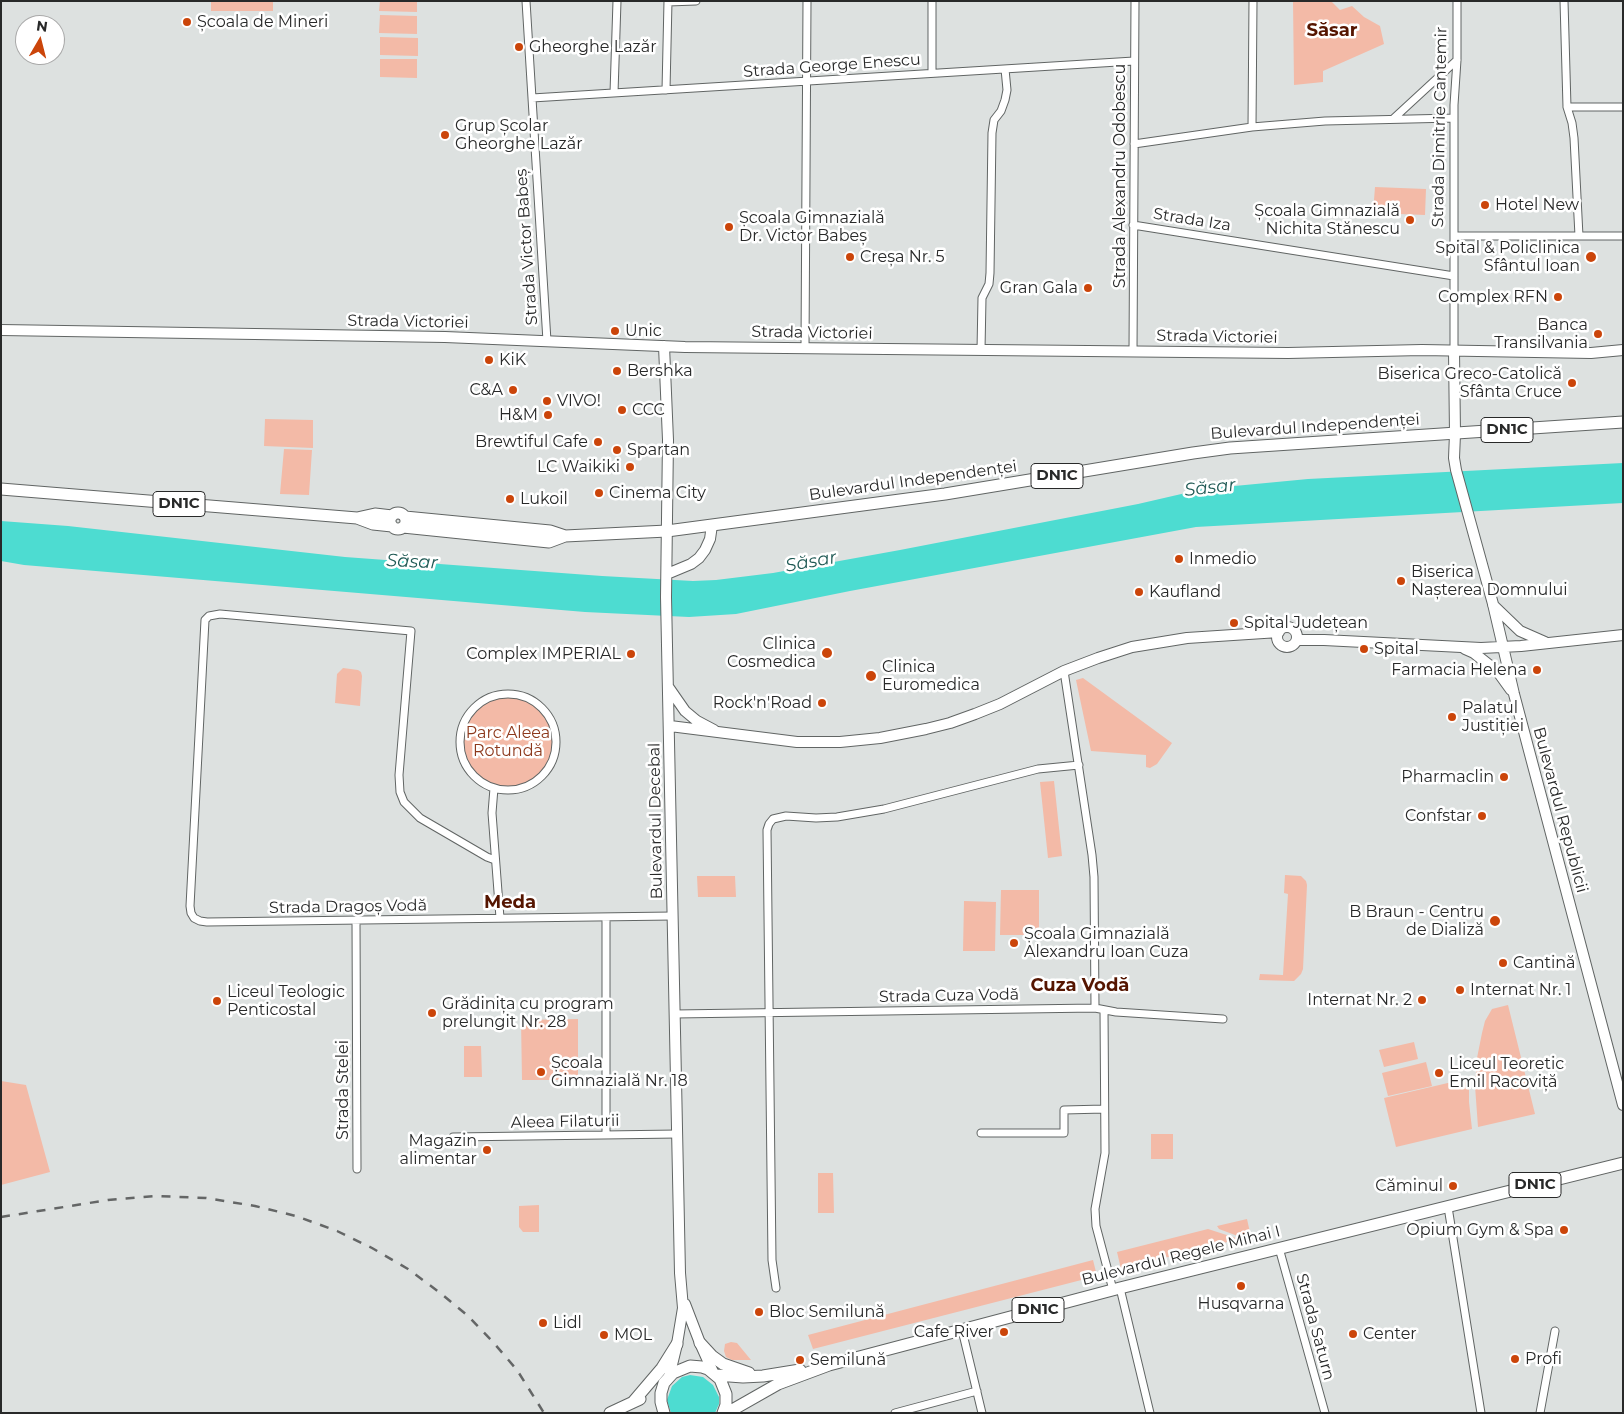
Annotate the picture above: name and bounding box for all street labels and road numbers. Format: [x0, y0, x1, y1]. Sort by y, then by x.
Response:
street label: Strada Dimitrie Cantemir [1429, 27, 1451, 227]
street label: Strada George Enescu [743, 50, 921, 82]
street label: Strada Alexandru Odobescu [1110, 64, 1130, 288]
street label: Strada Victor Babeș [512, 168, 542, 326]
street label: Strada Iza [1152, 204, 1232, 236]
street label: Strada Victoriei [347, 311, 469, 333]
street label: Strada Victoriei [751, 322, 873, 344]
street label: Strada Victoriei [1156, 326, 1278, 348]
street label: Bulevardul Independenței [1210, 410, 1420, 444]
road number: DN1C [1481, 418, 1533, 442]
street label: Bulevardul Independenței [808, 457, 1018, 505]
road number: DN1C [1031, 464, 1083, 488]
road number: DN1C [153, 492, 205, 516]
street label: Bulevardul Republicii [1529, 725, 1591, 895]
street label: Bulevardul Decebal [645, 743, 667, 899]
street label: Strada Dragoș Vodă [269, 896, 427, 918]
street label: Strada Cuza Vodă [879, 985, 1019, 1007]
street label: Strada Stelei [333, 1040, 353, 1140]
street label: Aleea Filaturii [510, 1111, 620, 1133]
road number: DN1C [1509, 1172, 1561, 1198]
street label: Bulevardul Regele Mihai I [1080, 1222, 1282, 1290]
street label: Strada Saturn [1292, 1272, 1338, 1382]
road number: DN1C [1012, 1298, 1064, 1322]

